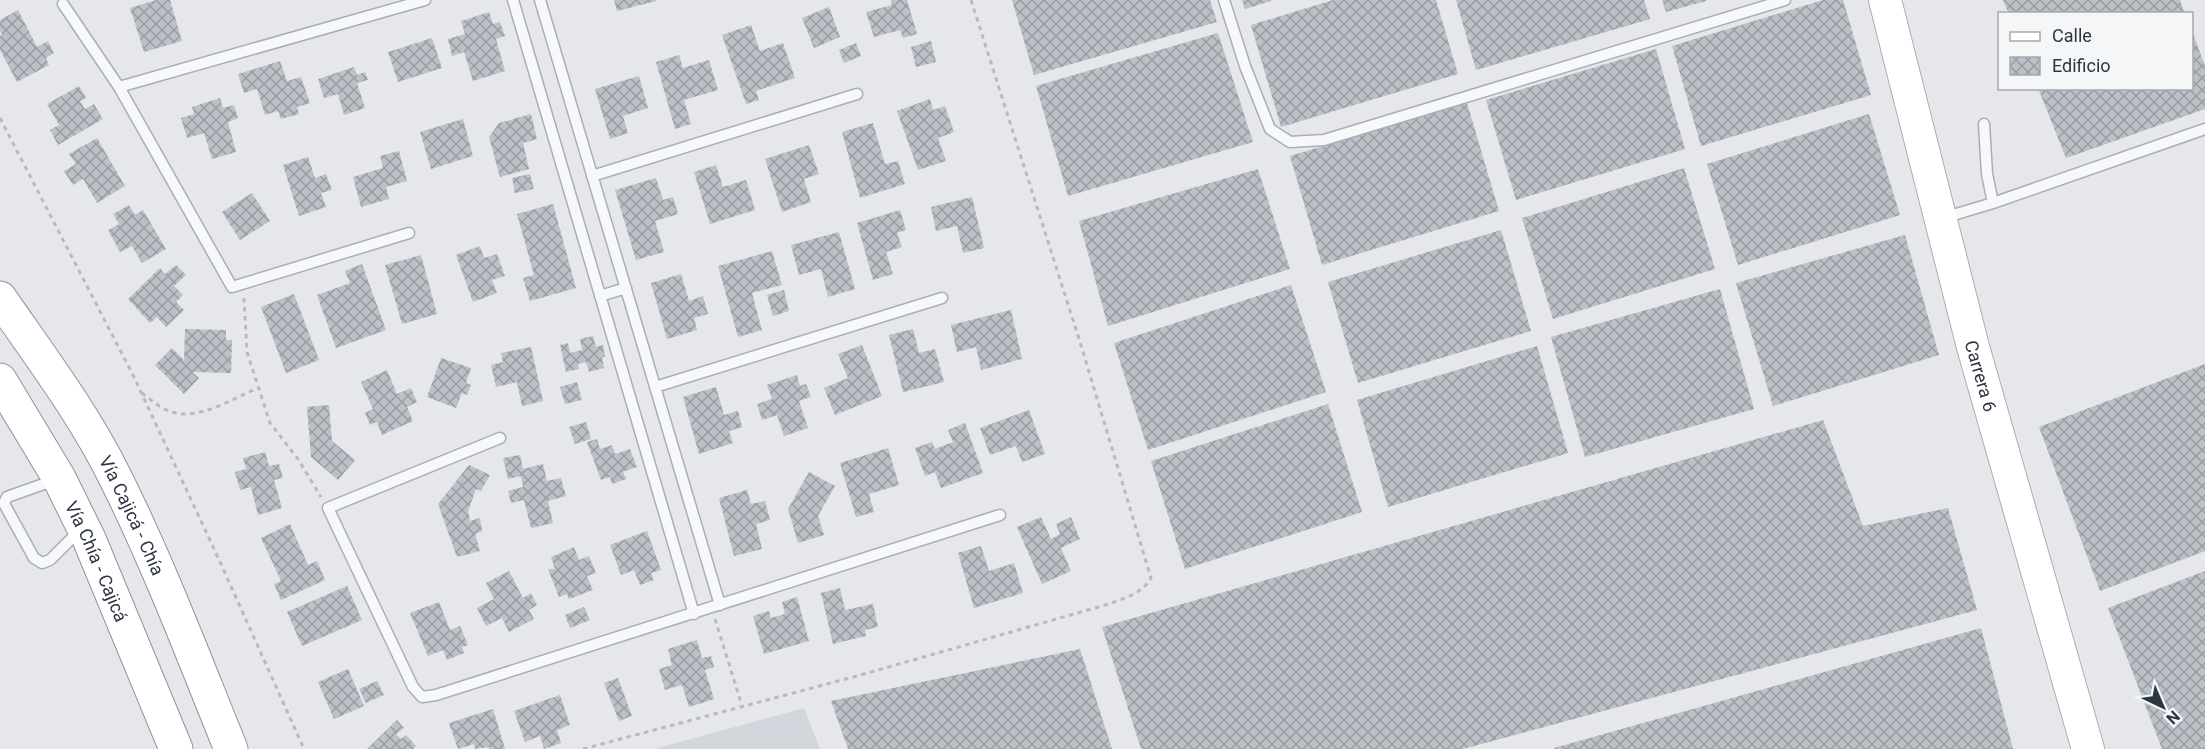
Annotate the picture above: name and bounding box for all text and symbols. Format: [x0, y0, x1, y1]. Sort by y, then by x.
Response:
legend [1998, 12, 2193, 90]
text: Calle [2052, 25, 2092, 46]
text: Edificio [2052, 55, 2111, 76]
street label: Carrera 6 [1961, 338, 2001, 414]
street label: Vía Cajicá - Chía [95, 452, 169, 578]
street label: Vía Chía - Cajicá [61, 497, 133, 625]
north arrow [2133, 677, 2193, 737]
text: N [2162, 707, 2184, 728]

